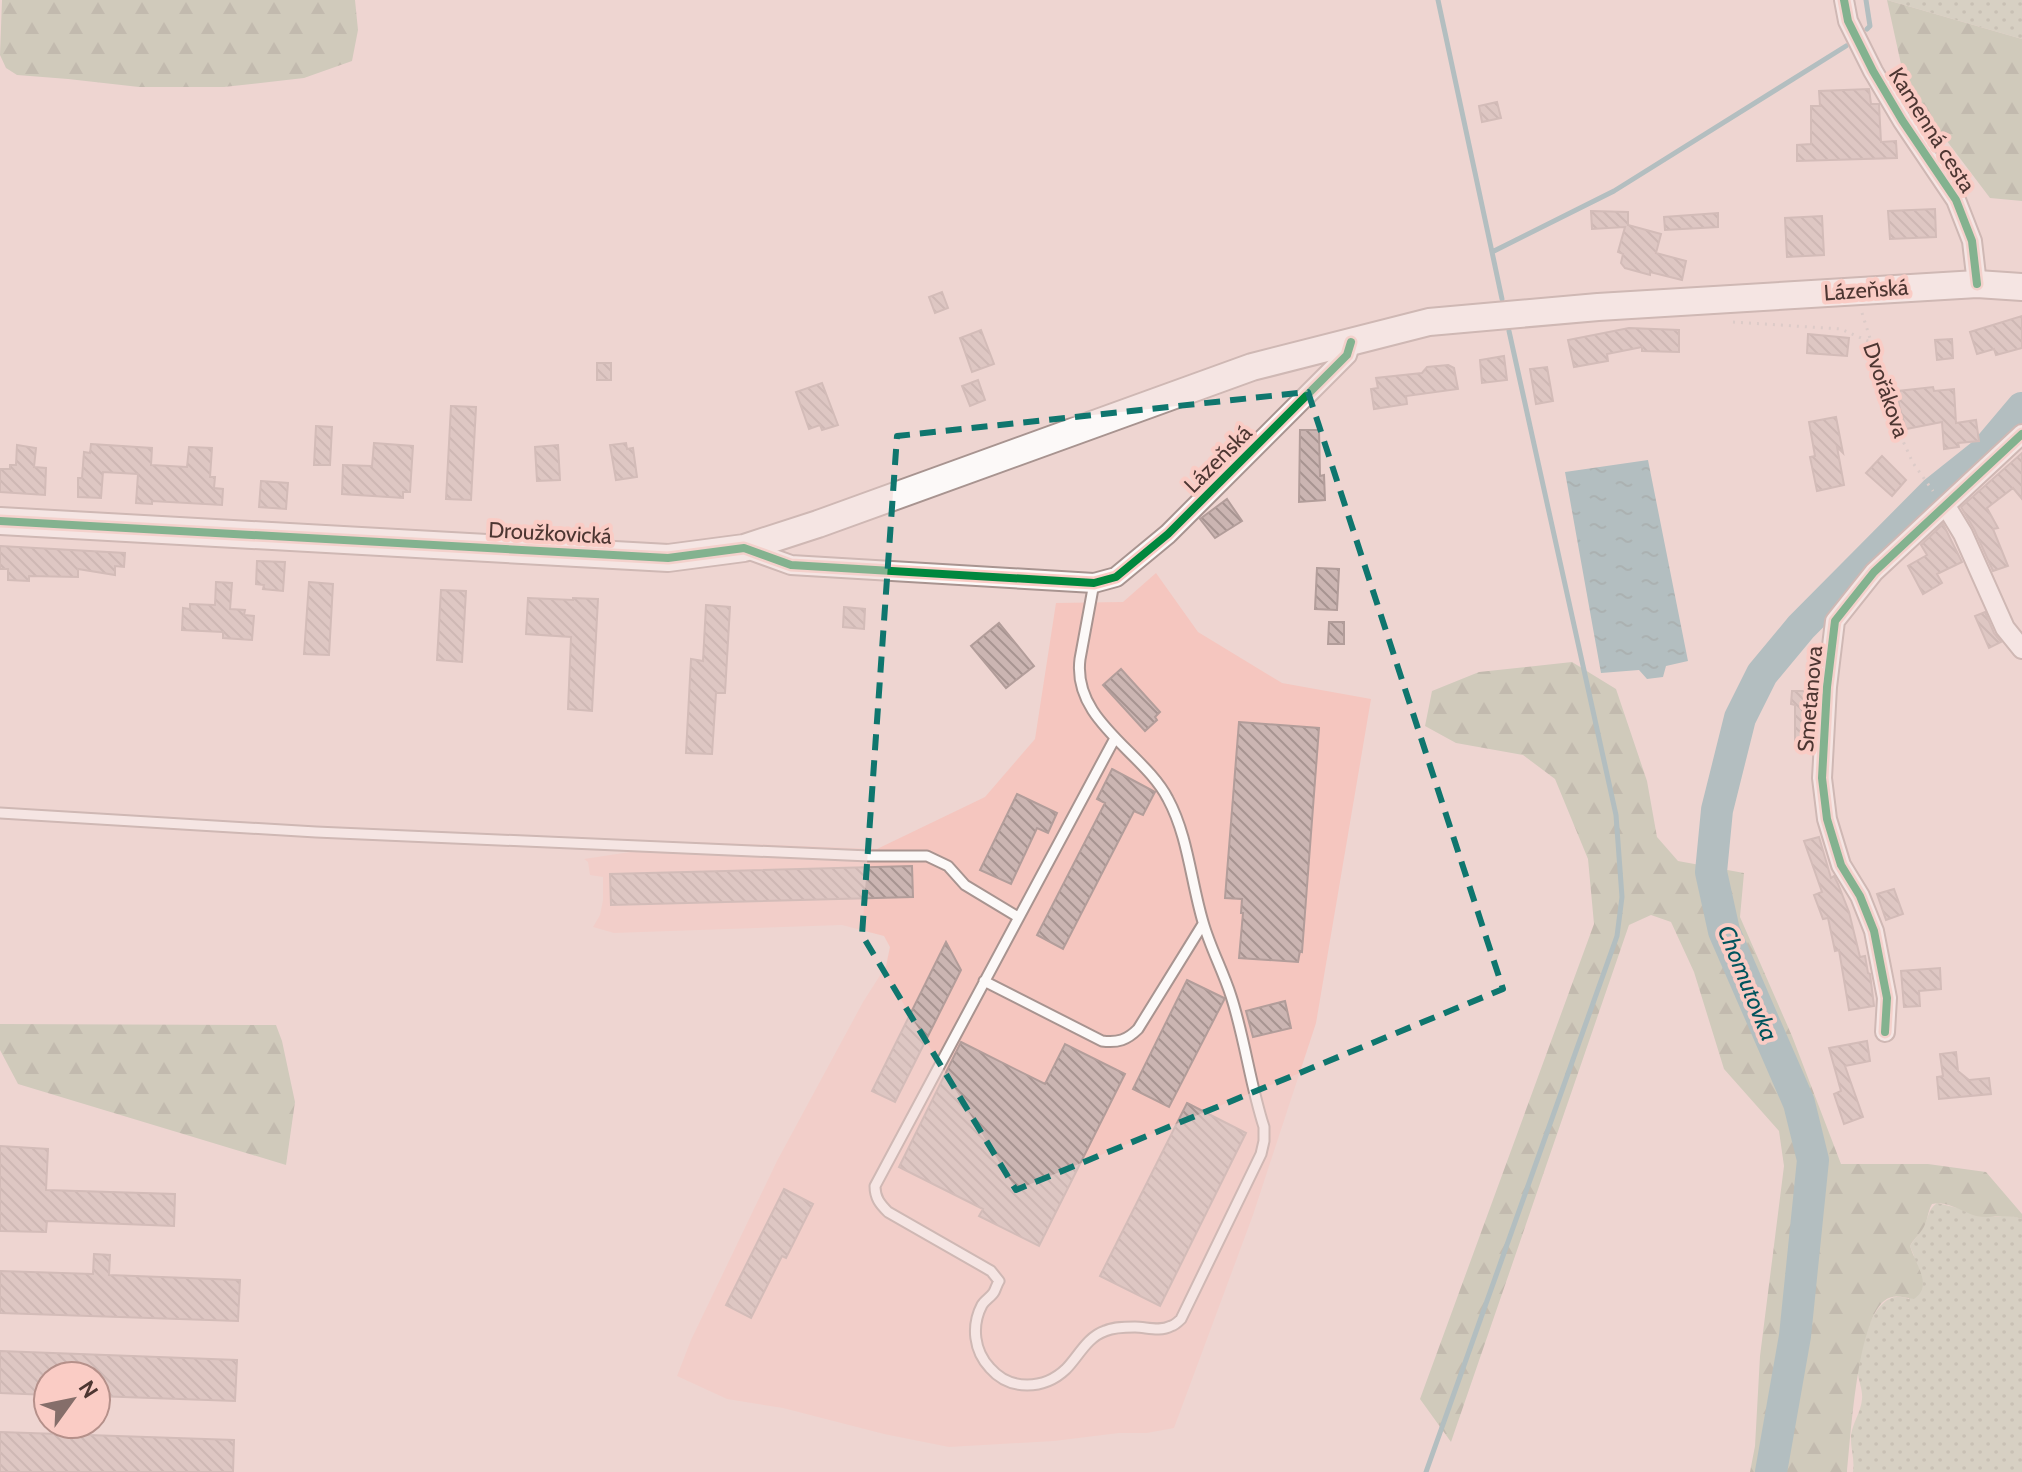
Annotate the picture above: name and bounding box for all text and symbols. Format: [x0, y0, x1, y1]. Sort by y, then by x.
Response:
street label: Kamenná cesta [1883, 63, 1981, 198]
street label: Lázeňská [1823, 274, 1910, 306]
street label: Dvořákova [1857, 339, 1915, 441]
street label: Lázeňská [1179, 419, 1258, 498]
street label: Droužkovická [488, 516, 613, 550]
street label: Smetanova [1792, 644, 1828, 753]
water label: Chomutovka [1712, 921, 1784, 1045]
north arrow [32, 1360, 112, 1440]
text: N [73, 1376, 104, 1403]

